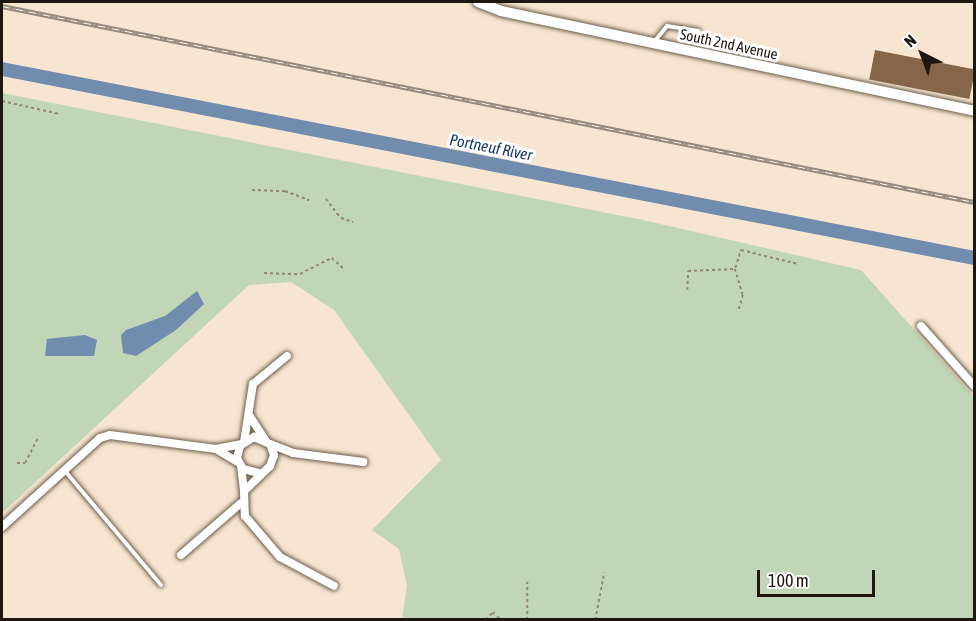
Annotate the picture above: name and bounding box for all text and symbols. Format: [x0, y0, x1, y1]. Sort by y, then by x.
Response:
north arrow [892, 24, 952, 84]
street label: South 2nd Avenue [679, 25, 779, 63]
text: N [900, 31, 919, 50]
water label: Portneuf River [448, 130, 534, 164]
scale bar [760, 558, 878, 596]
text: 100 m [768, 570, 809, 591]

